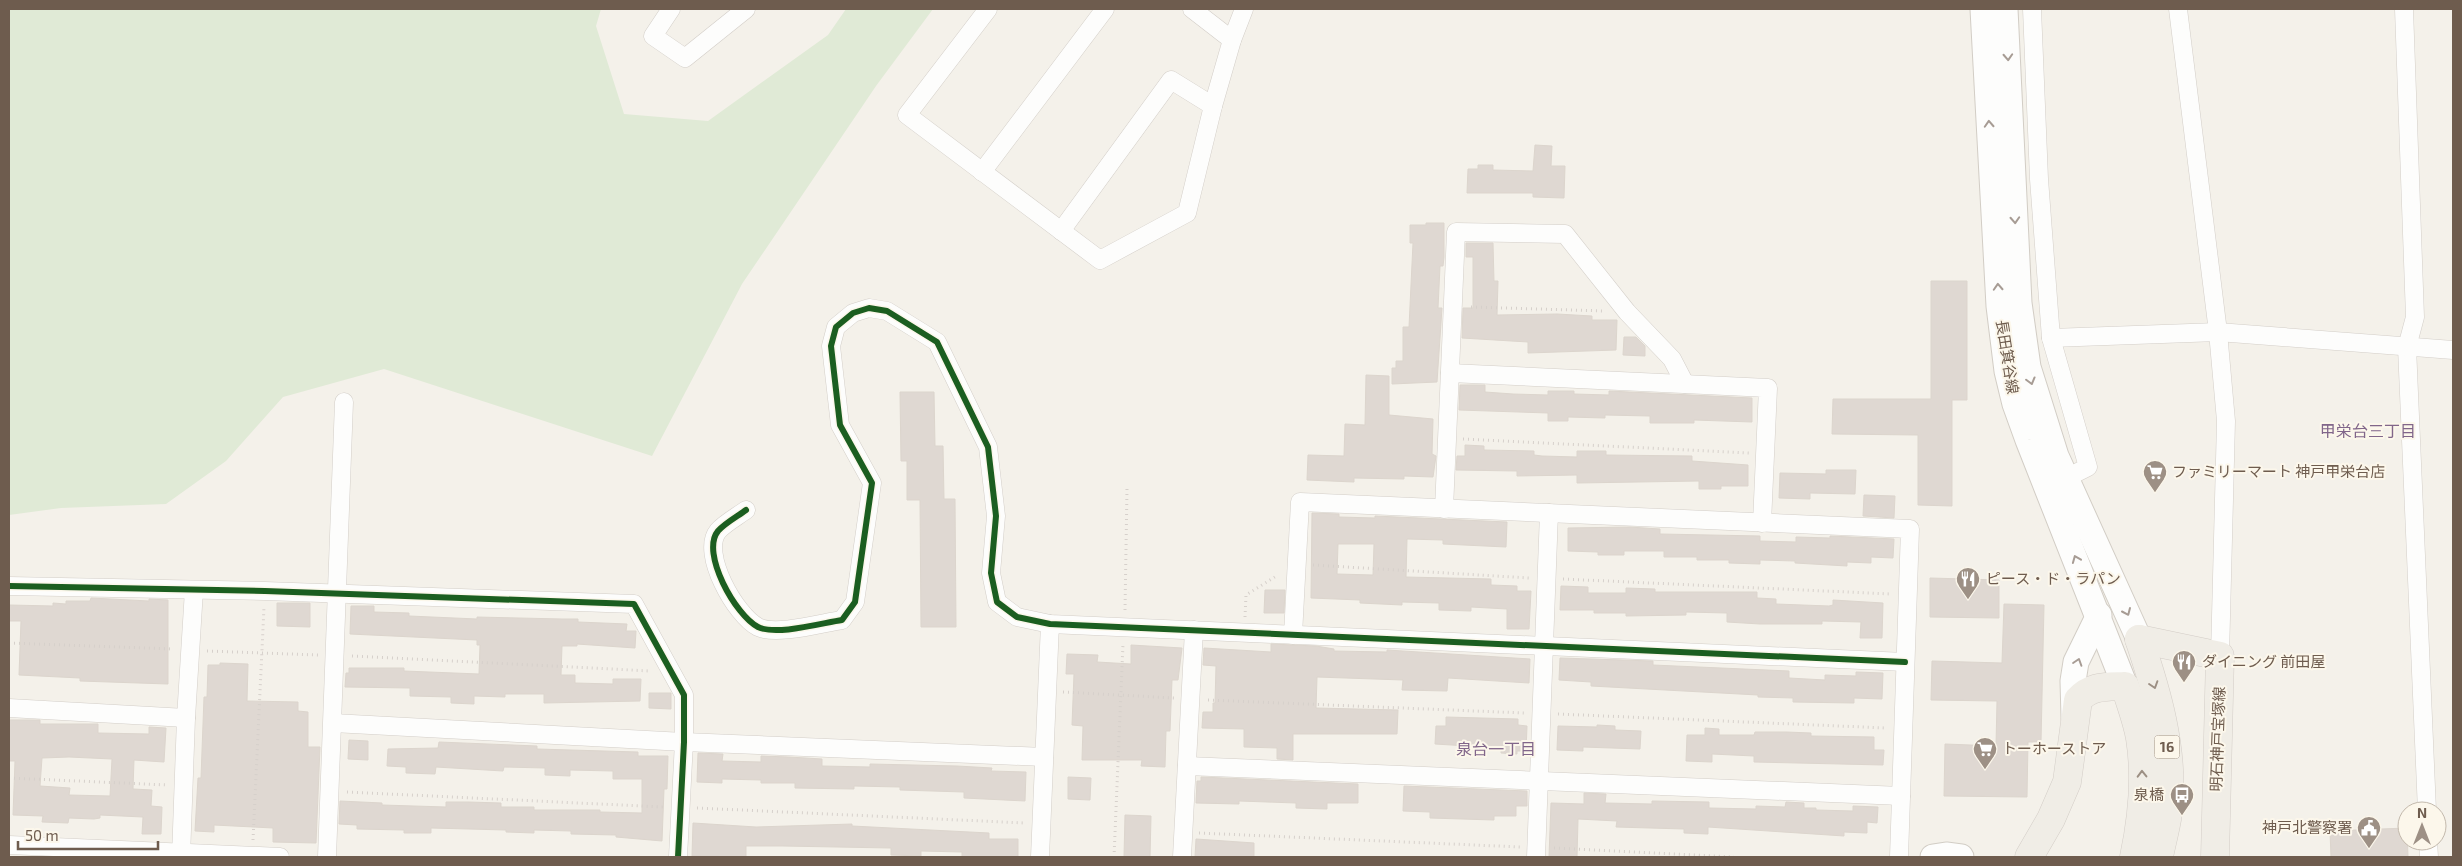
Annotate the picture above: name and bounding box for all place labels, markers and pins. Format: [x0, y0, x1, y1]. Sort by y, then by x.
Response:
supermarket icon: ファミリーマート 神戸甲栄台店 [2142, 459, 2168, 493]
place label: ファミリーマート 神戸甲栄台店 [2172, 462, 2385, 480]
restaurant icon: ピース・ド・ラパン [1955, 566, 1981, 600]
place label: ピース・ド・ラパン [1986, 569, 2121, 587]
restaurant icon: ダイニング 前田屋 [2171, 649, 2197, 683]
place label: ダイニング 前田屋 [2202, 652, 2325, 670]
supermarket icon: トーホーストア [1972, 736, 1998, 770]
place label: トーホーストア [2002, 739, 2106, 757]
bus stop icon: 泉橋 [2169, 782, 2195, 816]
place label: 泉橋 [2134, 785, 2164, 803]
public building icon: 神戸北警察署 [2356, 815, 2382, 849]
place label: 神戸北警察署 [2262, 818, 2352, 836]

